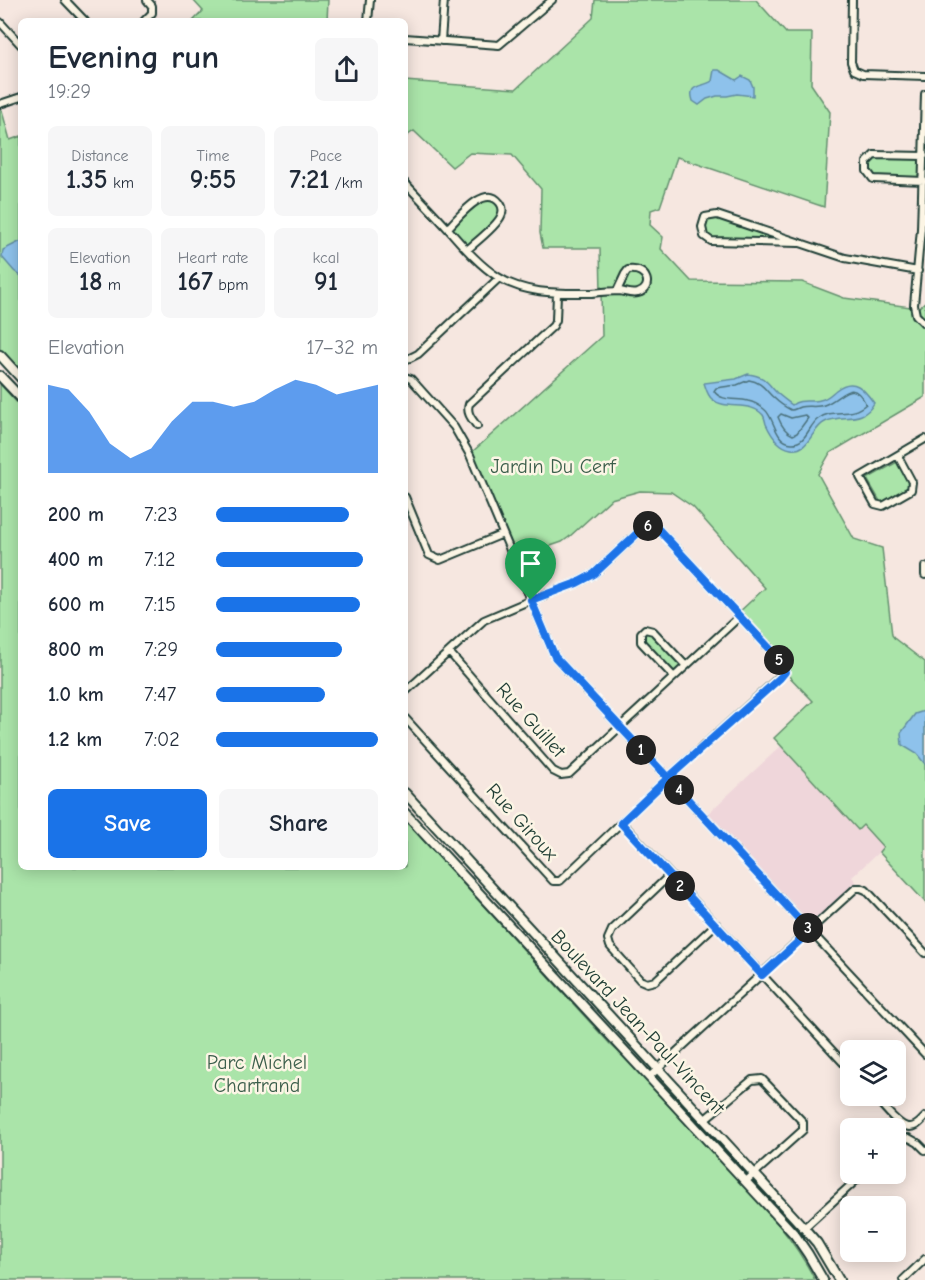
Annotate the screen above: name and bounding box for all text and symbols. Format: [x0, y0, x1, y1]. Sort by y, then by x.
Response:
text: Evening run [48, 38, 219, 76]
button: share [315, 38, 378, 101]
text: 19:29 [48, 80, 91, 103]
text: Distance [71, 147, 129, 165]
text: Time [196, 147, 230, 165]
text: Pace [310, 147, 342, 165]
text: 1.35 [66, 165, 108, 195]
text: 9:55 [190, 165, 236, 195]
text: 7:21 [289, 165, 329, 195]
text: km [108, 174, 134, 192]
text: /km [329, 174, 363, 192]
text: Elevation [69, 249, 131, 267]
text: Heart rate [178, 249, 248, 267]
text: kcal [313, 249, 339, 267]
text: 18 [79, 267, 102, 297]
text: 167 [177, 267, 213, 297]
text: 91 [314, 267, 338, 297]
text: m [102, 276, 121, 294]
text: bpm [213, 276, 249, 294]
text: Elevation [48, 336, 125, 359]
text: 17–32 m [306, 336, 378, 359]
park label: Jardin Du Cerf [491, 455, 617, 478]
text: 200 m [48, 503, 104, 526]
text: 7:23 [144, 503, 178, 526]
pin: 6 [633, 511, 663, 541]
text: 6 [644, 517, 652, 535]
pin [505, 538, 556, 600]
icon: arrive [514, 547, 547, 580]
text: 400 m [48, 548, 103, 571]
text: 7:12 [144, 548, 175, 571]
text: 600 m [48, 593, 104, 616]
text: 7:15 [144, 593, 176, 616]
text: 800 m [48, 638, 104, 661]
text: 7:29 [144, 638, 178, 661]
pin: 5 [764, 645, 794, 675]
text: 5 [775, 651, 783, 669]
street label: Rue Guillet [492, 678, 571, 763]
text: 1.0 km [48, 683, 104, 706]
text: 7:47 [144, 683, 176, 706]
text: 1.2 km [48, 728, 102, 751]
text: 7:02 [144, 728, 180, 751]
pin: 1 [626, 735, 656, 765]
text: 1 [638, 741, 644, 759]
pin: 4 [664, 775, 694, 805]
street label: Rue Giroux [481, 779, 563, 866]
text: 4 [675, 781, 683, 799]
button: Save [48, 789, 207, 858]
button: Share [219, 789, 378, 858]
pin: 2 [665, 871, 695, 901]
text: 2 [676, 877, 684, 895]
pin: 3 [793, 913, 823, 943]
text: 3 [804, 919, 812, 937]
street label: Boulevard Jean-Paul-Vincent [546, 925, 731, 1120]
map controls [840, 1040, 906, 1262]
button: layers [840, 1040, 906, 1106]
park label: Parc Michel Chartrand [207, 1051, 307, 1097]
button: + [840, 1118, 906, 1184]
button: − [840, 1196, 906, 1262]

